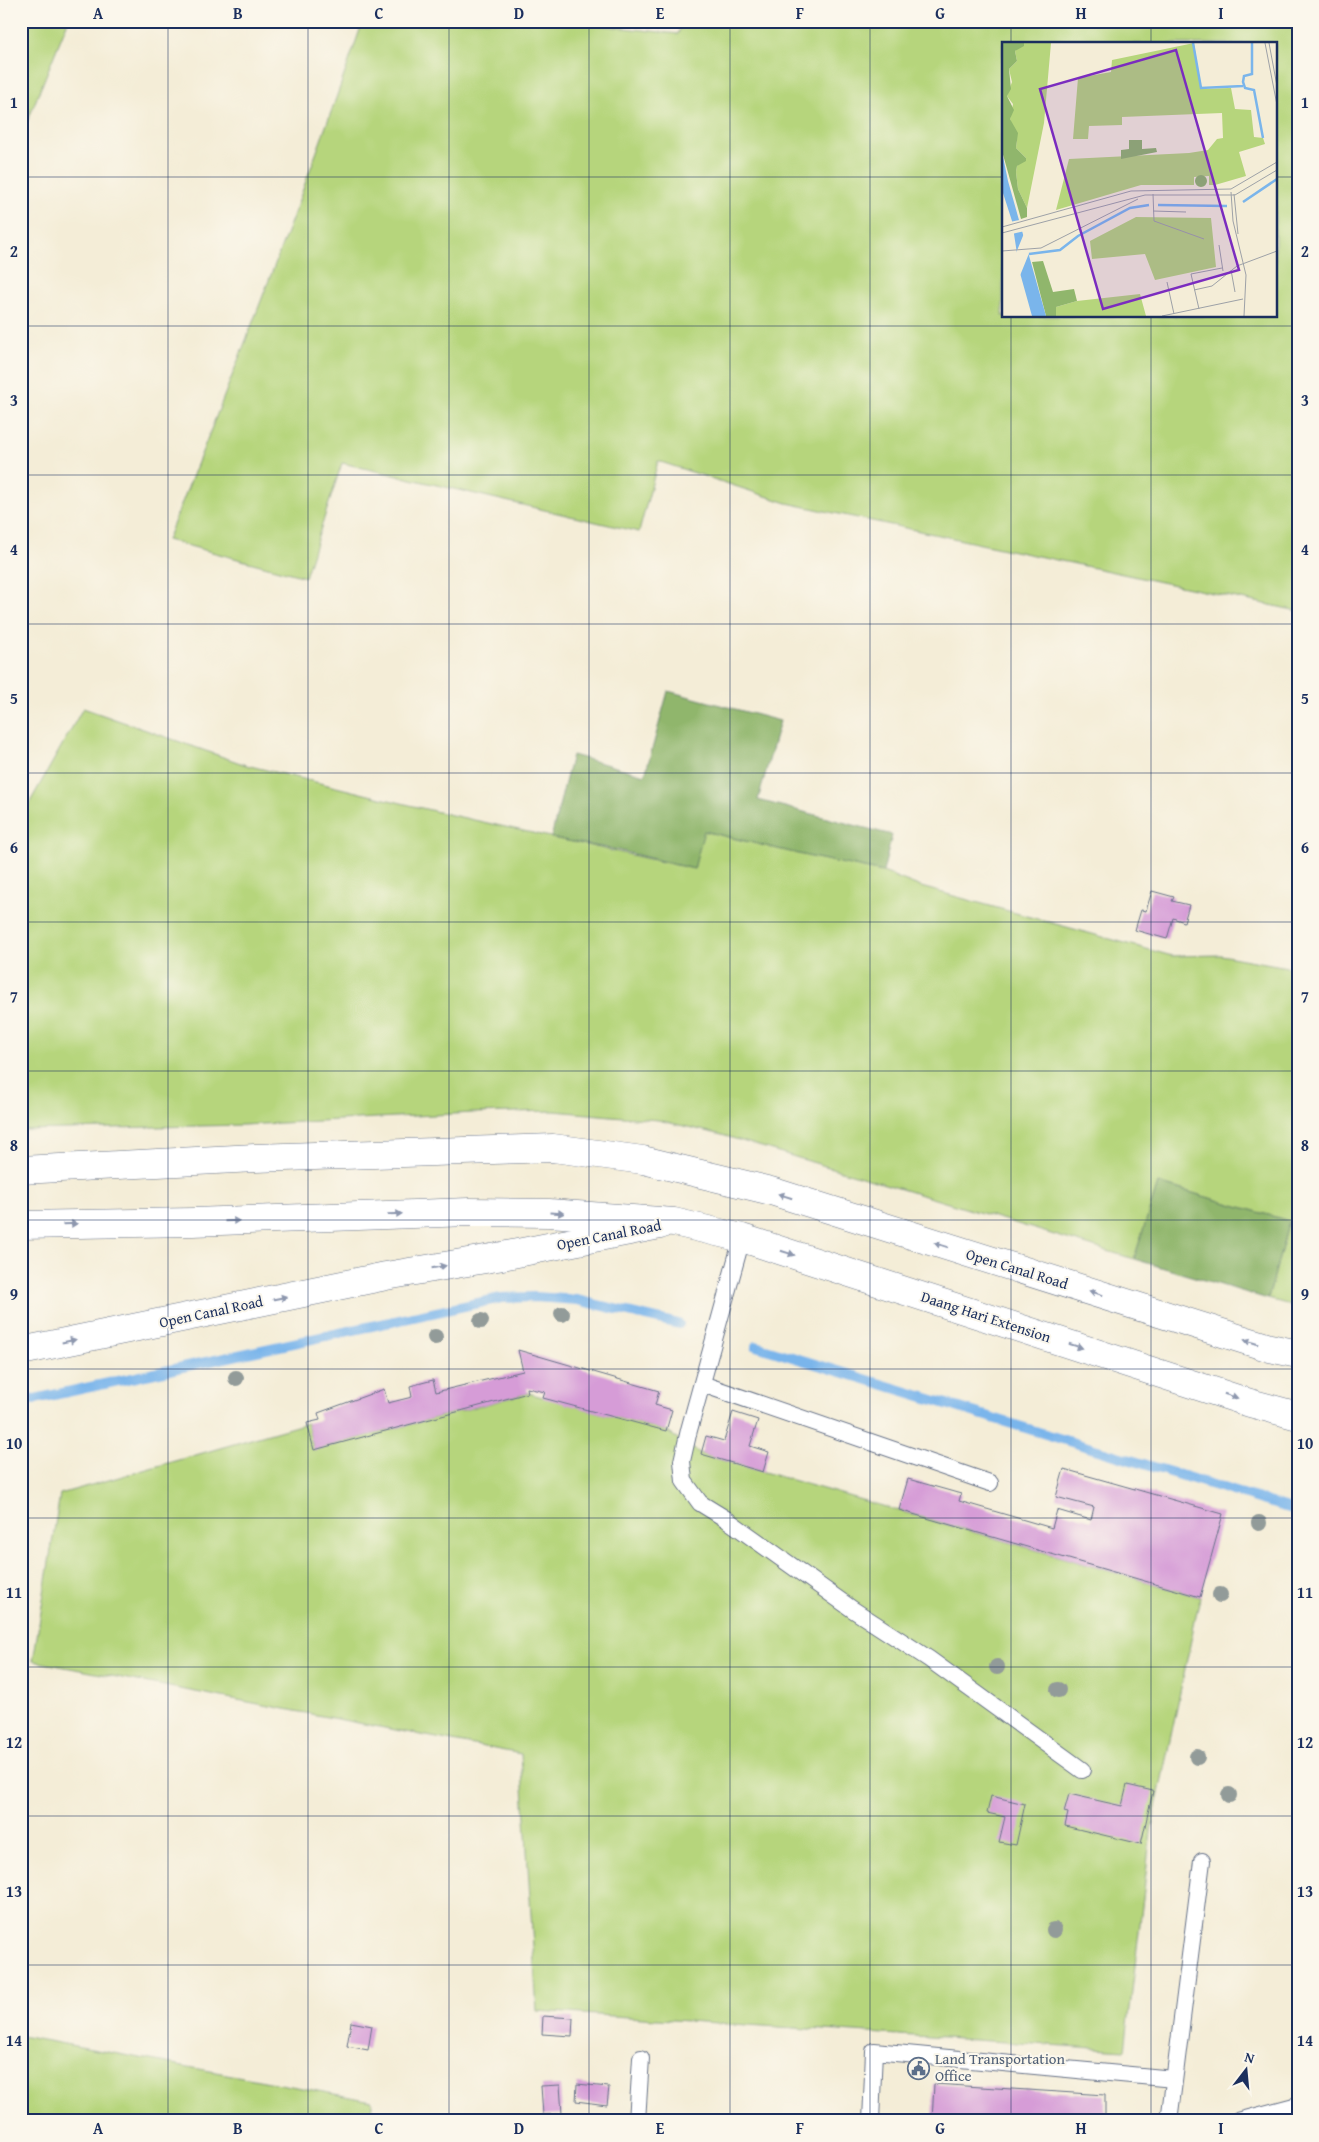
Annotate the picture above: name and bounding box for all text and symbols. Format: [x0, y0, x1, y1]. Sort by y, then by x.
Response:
text: A [93, 1, 104, 25]
text: B [233, 1, 243, 25]
text: C [374, 1, 384, 25]
text: D [514, 1, 524, 25]
text: E [656, 1, 665, 25]
text: F [796, 1, 804, 25]
text: G [935, 1, 945, 25]
text: H [1075, 1, 1087, 25]
text: I [1218, 1, 1224, 25]
inset map [1002, 42, 1276, 318]
text: 1 [10, 90, 18, 114]
text: 1 [1301, 90, 1309, 114]
text: 2 [10, 239, 18, 263]
text: 2 [1301, 239, 1309, 263]
text: 3 [10, 388, 18, 412]
text: 3 [1301, 388, 1309, 412]
text: 4 [10, 537, 18, 561]
text: 4 [1301, 537, 1309, 561]
text: 5 [10, 686, 18, 710]
text: 5 [1301, 686, 1309, 710]
text: 6 [10, 835, 18, 859]
text: 6 [1301, 835, 1309, 859]
text: 7 [10, 984, 18, 1008]
text: 7 [1301, 984, 1309, 1008]
text: 8 [10, 1133, 18, 1157]
text: 8 [1301, 1133, 1309, 1157]
one-way arrow [778, 1191, 793, 1199]
one-way arrow [387, 1210, 403, 1218]
one-way arrow [550, 1210, 566, 1218]
street label: Open Canal Road [555, 1214, 663, 1255]
one-way arrow [225, 1216, 241, 1224]
one-way arrow [62, 1220, 78, 1228]
one-way arrow [933, 1240, 948, 1248]
street label: Open Canal Road [964, 1243, 1071, 1294]
one-way arrow [781, 1250, 796, 1258]
one-way arrow [432, 1262, 448, 1270]
text: 9 [10, 1282, 18, 1306]
text: 9 [1301, 1282, 1309, 1306]
street label: Daang Hari Extension [918, 1286, 1054, 1348]
one-way arrow [1088, 1289, 1103, 1297]
street label: Open Canal Road [157, 1290, 265, 1333]
one-way arrow [272, 1293, 288, 1301]
one-way arrow [61, 1336, 77, 1344]
one-way arrow [1243, 1337, 1258, 1345]
one-way arrow [1069, 1343, 1084, 1351]
one-way arrow [1223, 1393, 1238, 1401]
text: 10 [6, 1431, 22, 1455]
text: 10 [1297, 1431, 1313, 1455]
text: 11 [6, 1580, 22, 1604]
text: 11 [1297, 1580, 1313, 1604]
text: 12 [6, 1730, 22, 1754]
text: 12 [1297, 1730, 1313, 1754]
text: 13 [6, 1879, 22, 1903]
text: 13 [1297, 1879, 1313, 1903]
text: 14 [6, 2028, 22, 2052]
text: 14 [1297, 2028, 1313, 2052]
north arrow [1222, 2044, 1272, 2094]
text: N [1242, 2047, 1257, 2069]
place label: Land Transportation Office [935, 2048, 1066, 2086]
public building icon: Land Transportation Office [907, 2056, 931, 2080]
text: A [93, 2116, 104, 2140]
text: B [233, 2116, 243, 2140]
text: C [374, 2116, 384, 2140]
text: D [514, 2116, 524, 2140]
text: E [656, 2116, 665, 2140]
text: F [796, 2116, 804, 2140]
text: G [935, 2116, 945, 2140]
text: H [1075, 2116, 1087, 2140]
text: I [1218, 2116, 1224, 2140]

